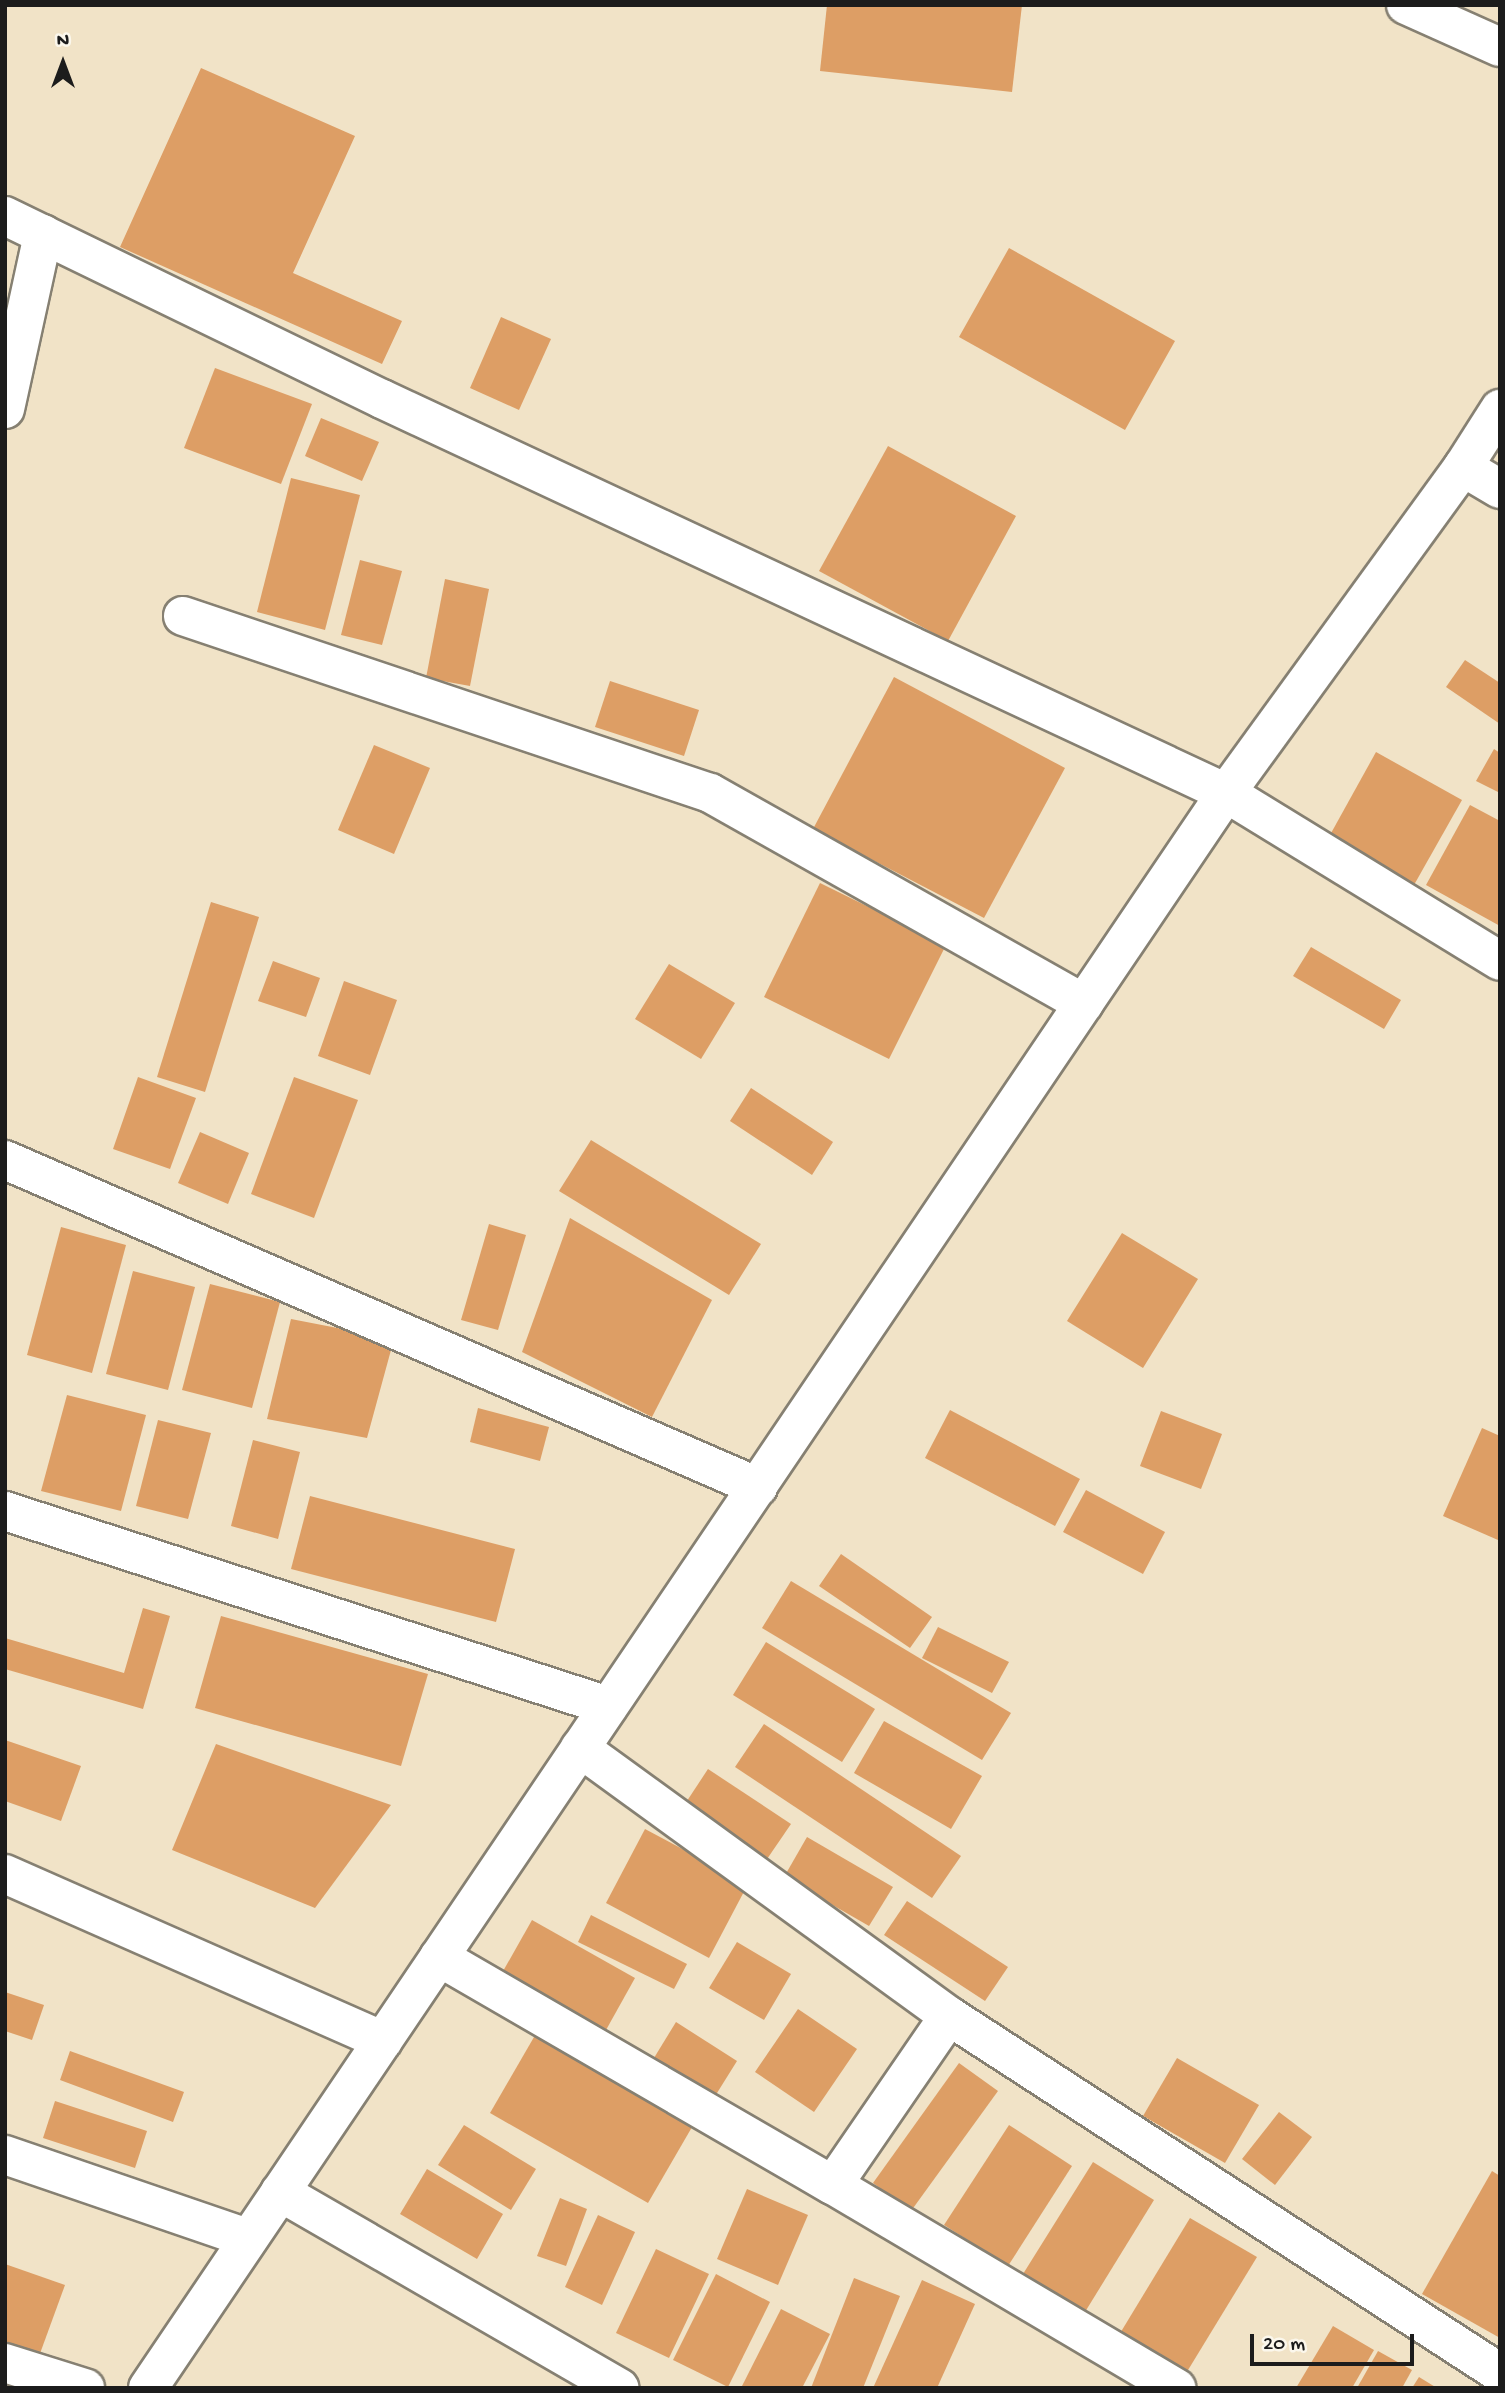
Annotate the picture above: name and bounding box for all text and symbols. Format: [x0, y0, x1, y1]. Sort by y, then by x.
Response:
north arrow [28, 28, 98, 98]
text: N [57, 30, 69, 53]
scale bar [1253, 2320, 1418, 2364]
text: 20 m [1263, 2333, 1305, 2358]

